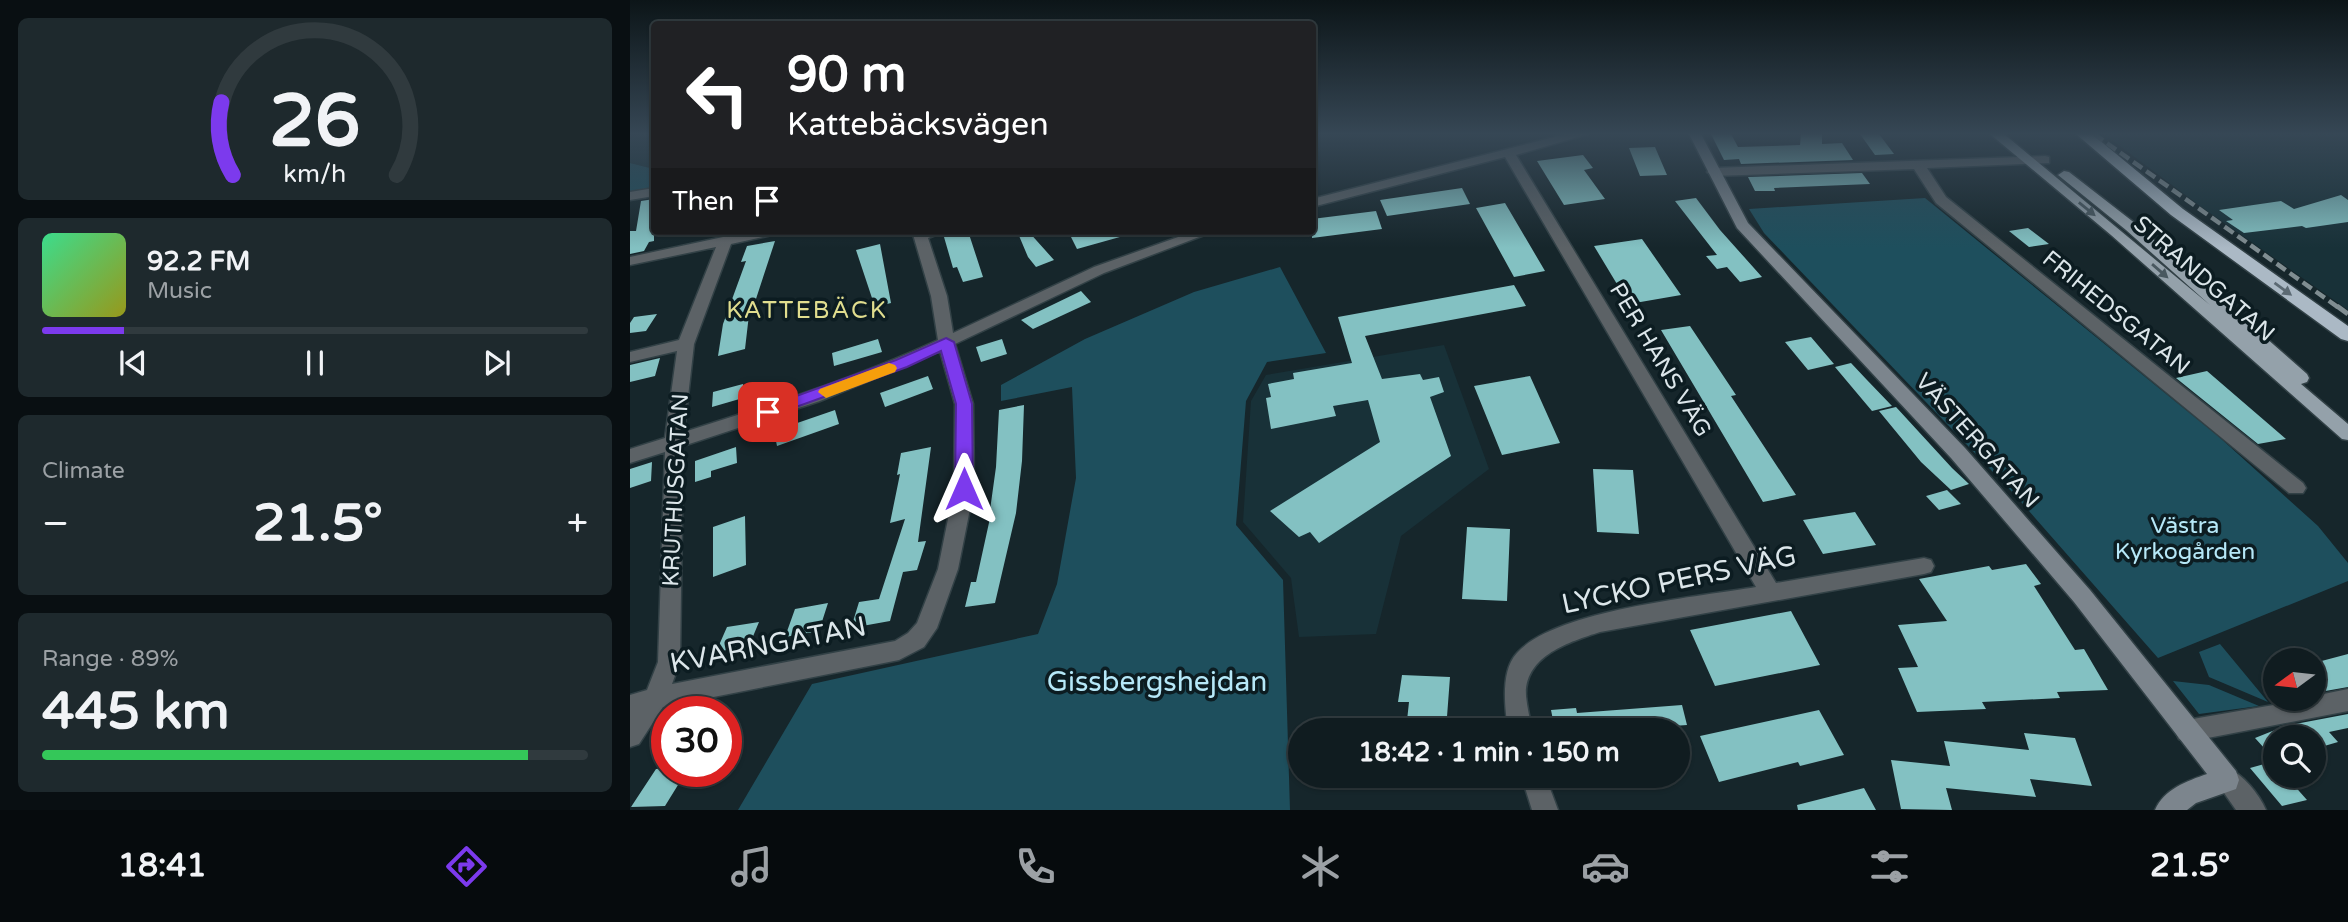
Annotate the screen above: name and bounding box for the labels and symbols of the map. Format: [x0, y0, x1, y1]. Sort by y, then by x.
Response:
one-way arrow [2078, 201, 2096, 216]
street label: STRANDGATAN [2128, 210, 2280, 348]
street label: FRIHEDSGATAN [2037, 245, 2195, 381]
one-way arrow [2151, 263, 2169, 279]
street label: PER HANS VÄG [1603, 278, 1717, 442]
one-way arrow [2274, 282, 2293, 296]
district label: KATTEBÄCK [726, 296, 888, 325]
street label: VÄSTERGATAN [1909, 368, 2045, 514]
pin [738, 382, 798, 442]
street label: KRUTHUSGATAN [657, 393, 695, 587]
position arrow [927, 452, 1001, 526]
park label: Västra Kyrkogården [2115, 512, 2255, 566]
street label: LYCKO PERS VÄG [1559, 539, 1799, 621]
street label: KVARNGATAN [667, 609, 869, 681]
north arrow [2263, 648, 2326, 710]
park label: Gissbergshejdan [1047, 665, 1267, 699]
speed limit sign: 30 [651, 696, 742, 787]

